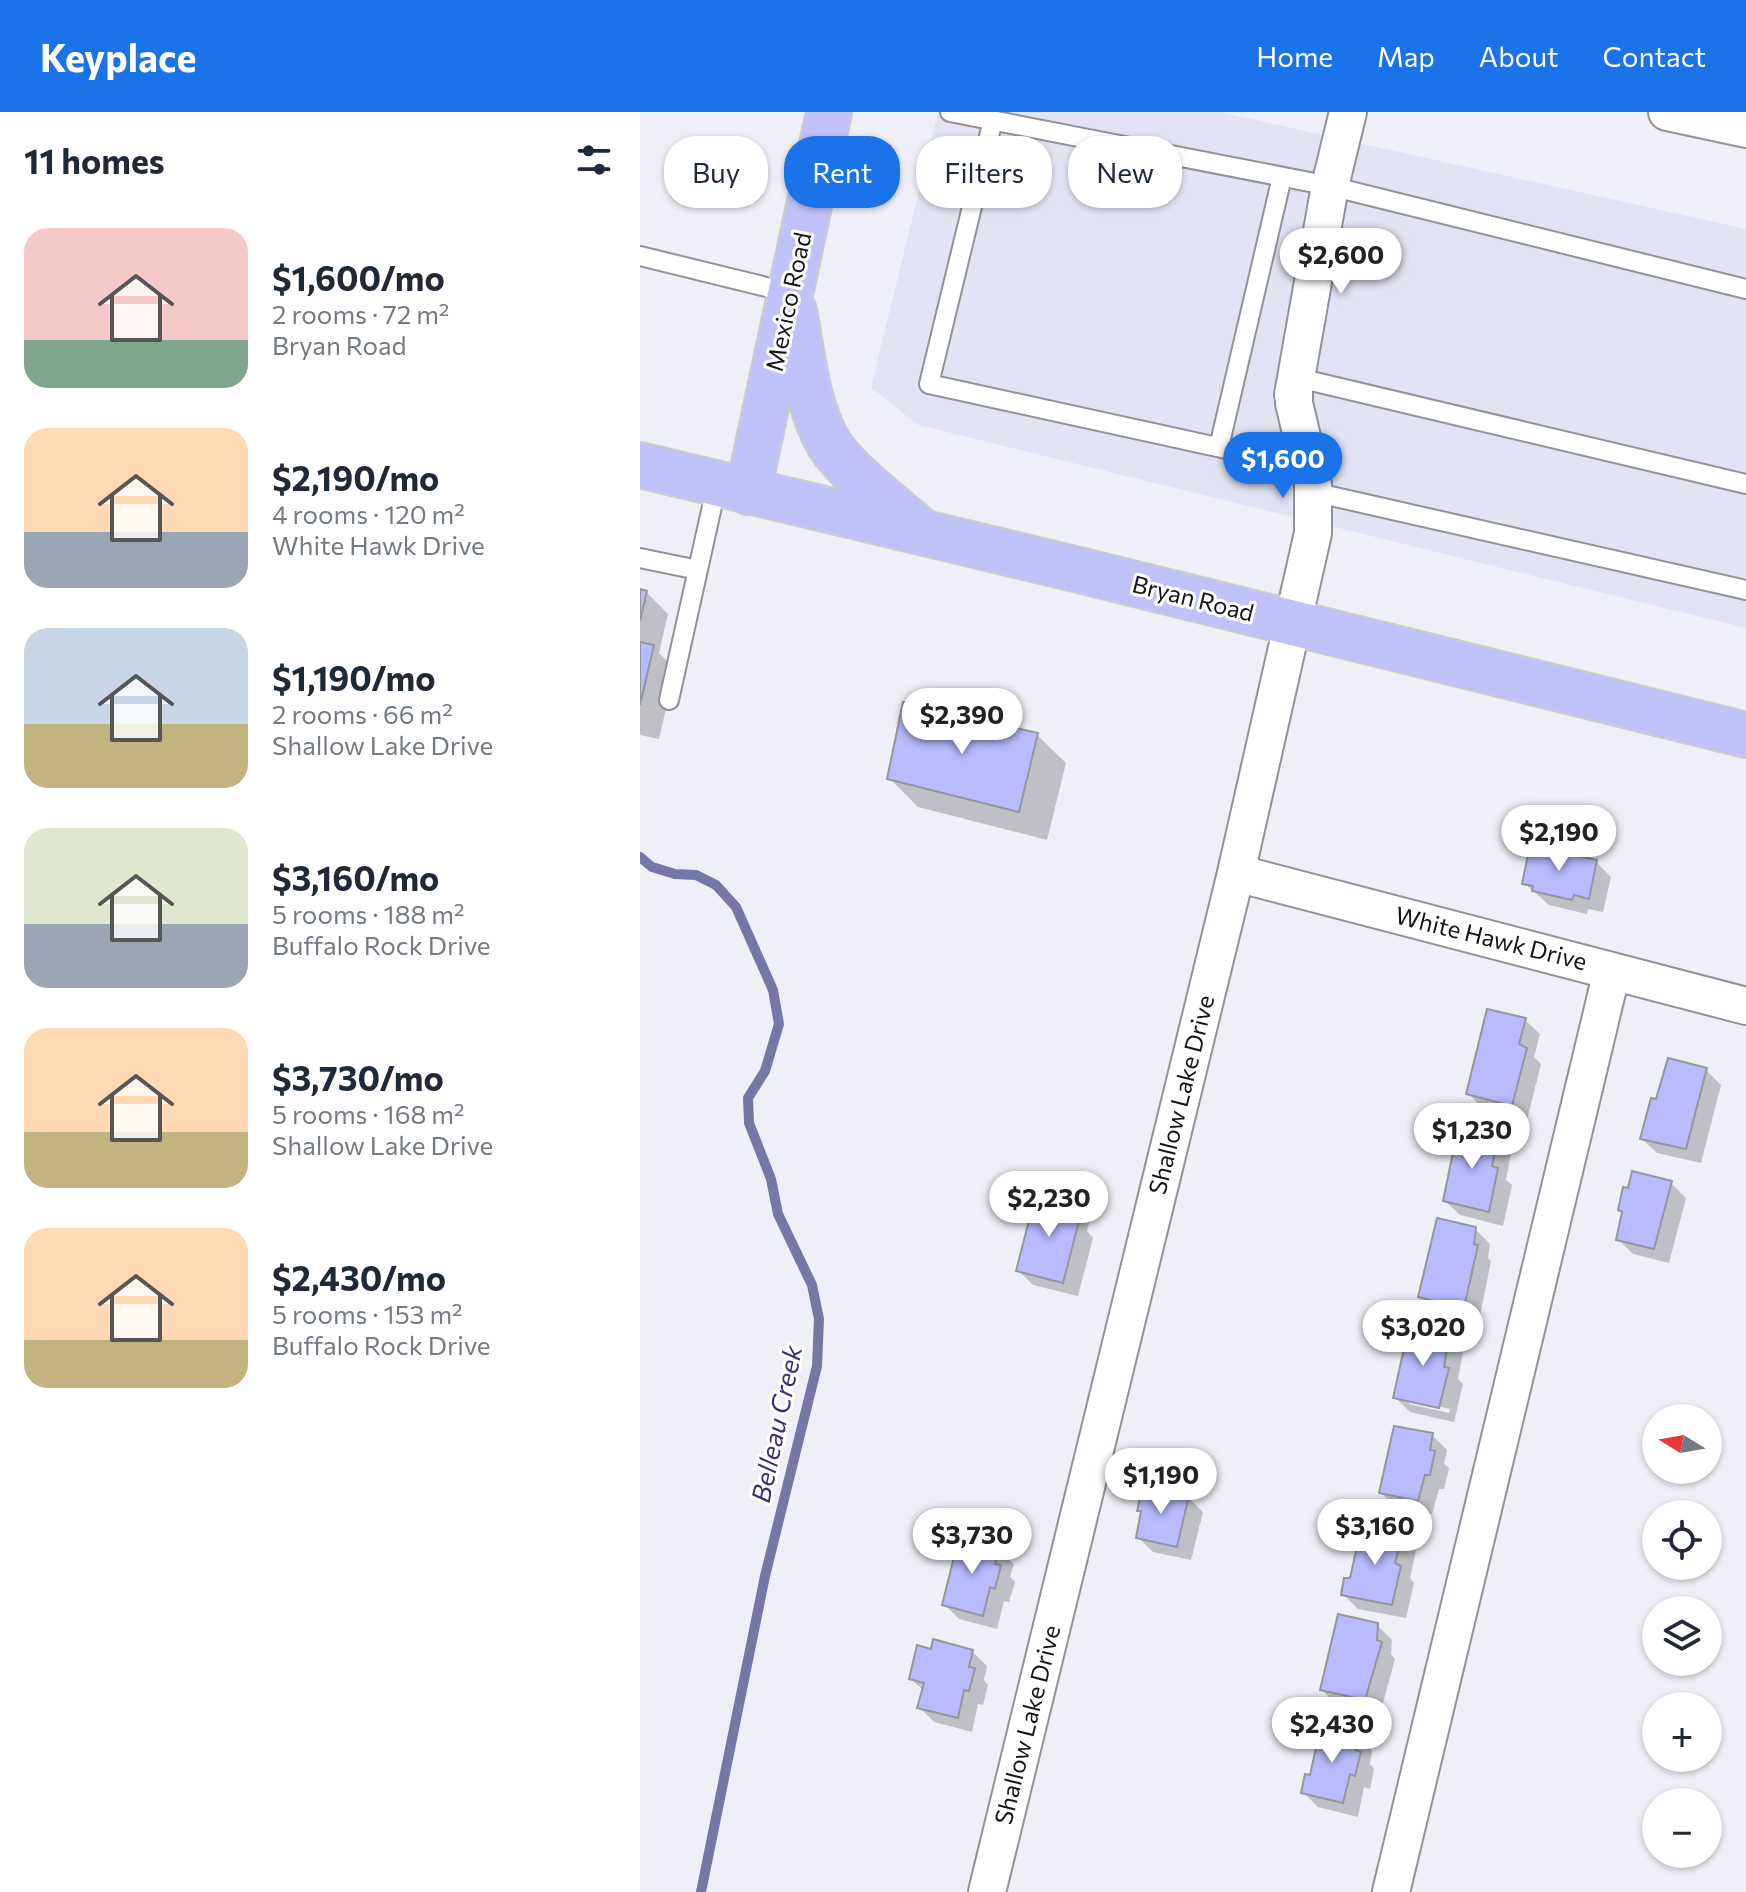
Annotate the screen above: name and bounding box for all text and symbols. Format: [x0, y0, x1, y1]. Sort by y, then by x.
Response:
text: Keyplace [40, 33, 196, 80]
text: Home [1256, 39, 1333, 73]
text: Map [1377, 39, 1435, 73]
text: About [1479, 39, 1559, 73]
text: Contact [1603, 39, 1706, 73]
chip: Buy [664, 136, 768, 208]
chip: Rent [784, 136, 900, 208]
chip: Filters [916, 136, 1052, 208]
chip: New [1068, 136, 1182, 208]
icon: filters [572, 138, 616, 182]
text: 11 homes [24, 139, 165, 181]
pin: $2,600 [1276, 228, 1406, 296]
street label: Mexico Road [759, 230, 816, 374]
text: $2,600 [1298, 238, 1384, 269]
text: $1,600/mo [272, 256, 445, 298]
icon: home [88, 260, 184, 356]
text: 2 rooms · 72 m² [272, 298, 449, 329]
text: Bryan Road [272, 329, 407, 360]
pin: $1,600 [1218, 432, 1348, 500]
text: $1,600 [1241, 442, 1325, 473]
text: $2,190/mo [272, 456, 439, 498]
icon: home [88, 460, 184, 556]
text: 4 rooms · 120 m² [272, 498, 465, 529]
text: White Hawk Drive [272, 529, 485, 560]
street label: Bryan Road [1130, 568, 1257, 627]
text: $1,190/mo [272, 656, 435, 698]
icon: home [88, 660, 184, 756]
pin: $2,390 [897, 688, 1027, 756]
text: 2 rooms · 66 m² [272, 698, 453, 729]
text: $2,390 [920, 698, 1004, 729]
text: Shallow Lake Drive [272, 729, 493, 760]
pin: $2,190 [1494, 805, 1624, 873]
text: $2,190 [1519, 815, 1599, 846]
text: $3,160/mo [272, 856, 439, 898]
icon: home [88, 860, 184, 956]
text: 5 rooms · 188 m² [272, 898, 464, 929]
street label: White Hawk Drive [1393, 900, 1590, 975]
text: Buffalo Rock Drive [272, 929, 491, 960]
street label: Shallow Lake Drive [1142, 992, 1219, 1197]
text: $3,730/mo [272, 1056, 444, 1098]
icon: home [88, 1060, 184, 1156]
text: 5 rooms · 168 m² [272, 1098, 464, 1129]
pin: $1,230 [1407, 1103, 1537, 1171]
text: $1,230 [1432, 1113, 1512, 1144]
text: Shallow Lake Drive [272, 1129, 493, 1160]
pin: $2,230 [984, 1171, 1114, 1239]
text: $2,230 [1007, 1181, 1091, 1212]
text: $2,430/mo [272, 1256, 446, 1298]
icon: home [88, 1260, 184, 1356]
text: 5 rooms · 153 m² [272, 1298, 463, 1329]
pin: $3,020 [1358, 1300, 1488, 1368]
text: $3,020 [1381, 1310, 1465, 1341]
text: Buffalo Rock Drive [272, 1329, 491, 1360]
water label: Belleau Creek [744, 1341, 807, 1505]
north arrow [1642, 1404, 1722, 1484]
map controls [1642, 1404, 1722, 1868]
pin: $1,190 [1096, 1448, 1226, 1516]
text: $1,190 [1123, 1458, 1199, 1489]
pin: $3,160 [1310, 1499, 1440, 1567]
button: locate [1642, 1500, 1722, 1580]
pin: $3,730 [907, 1508, 1037, 1576]
text: $3,160 [1335, 1509, 1415, 1540]
text: $3,730 [931, 1518, 1013, 1549]
button: layers [1642, 1596, 1722, 1676]
street label: Shallow Lake Drive [988, 1622, 1065, 1827]
button: + [1642, 1692, 1722, 1772]
pin: $2,430 [1267, 1697, 1397, 1765]
text: $2,430 [1290, 1707, 1374, 1738]
button: − [1642, 1788, 1722, 1868]

